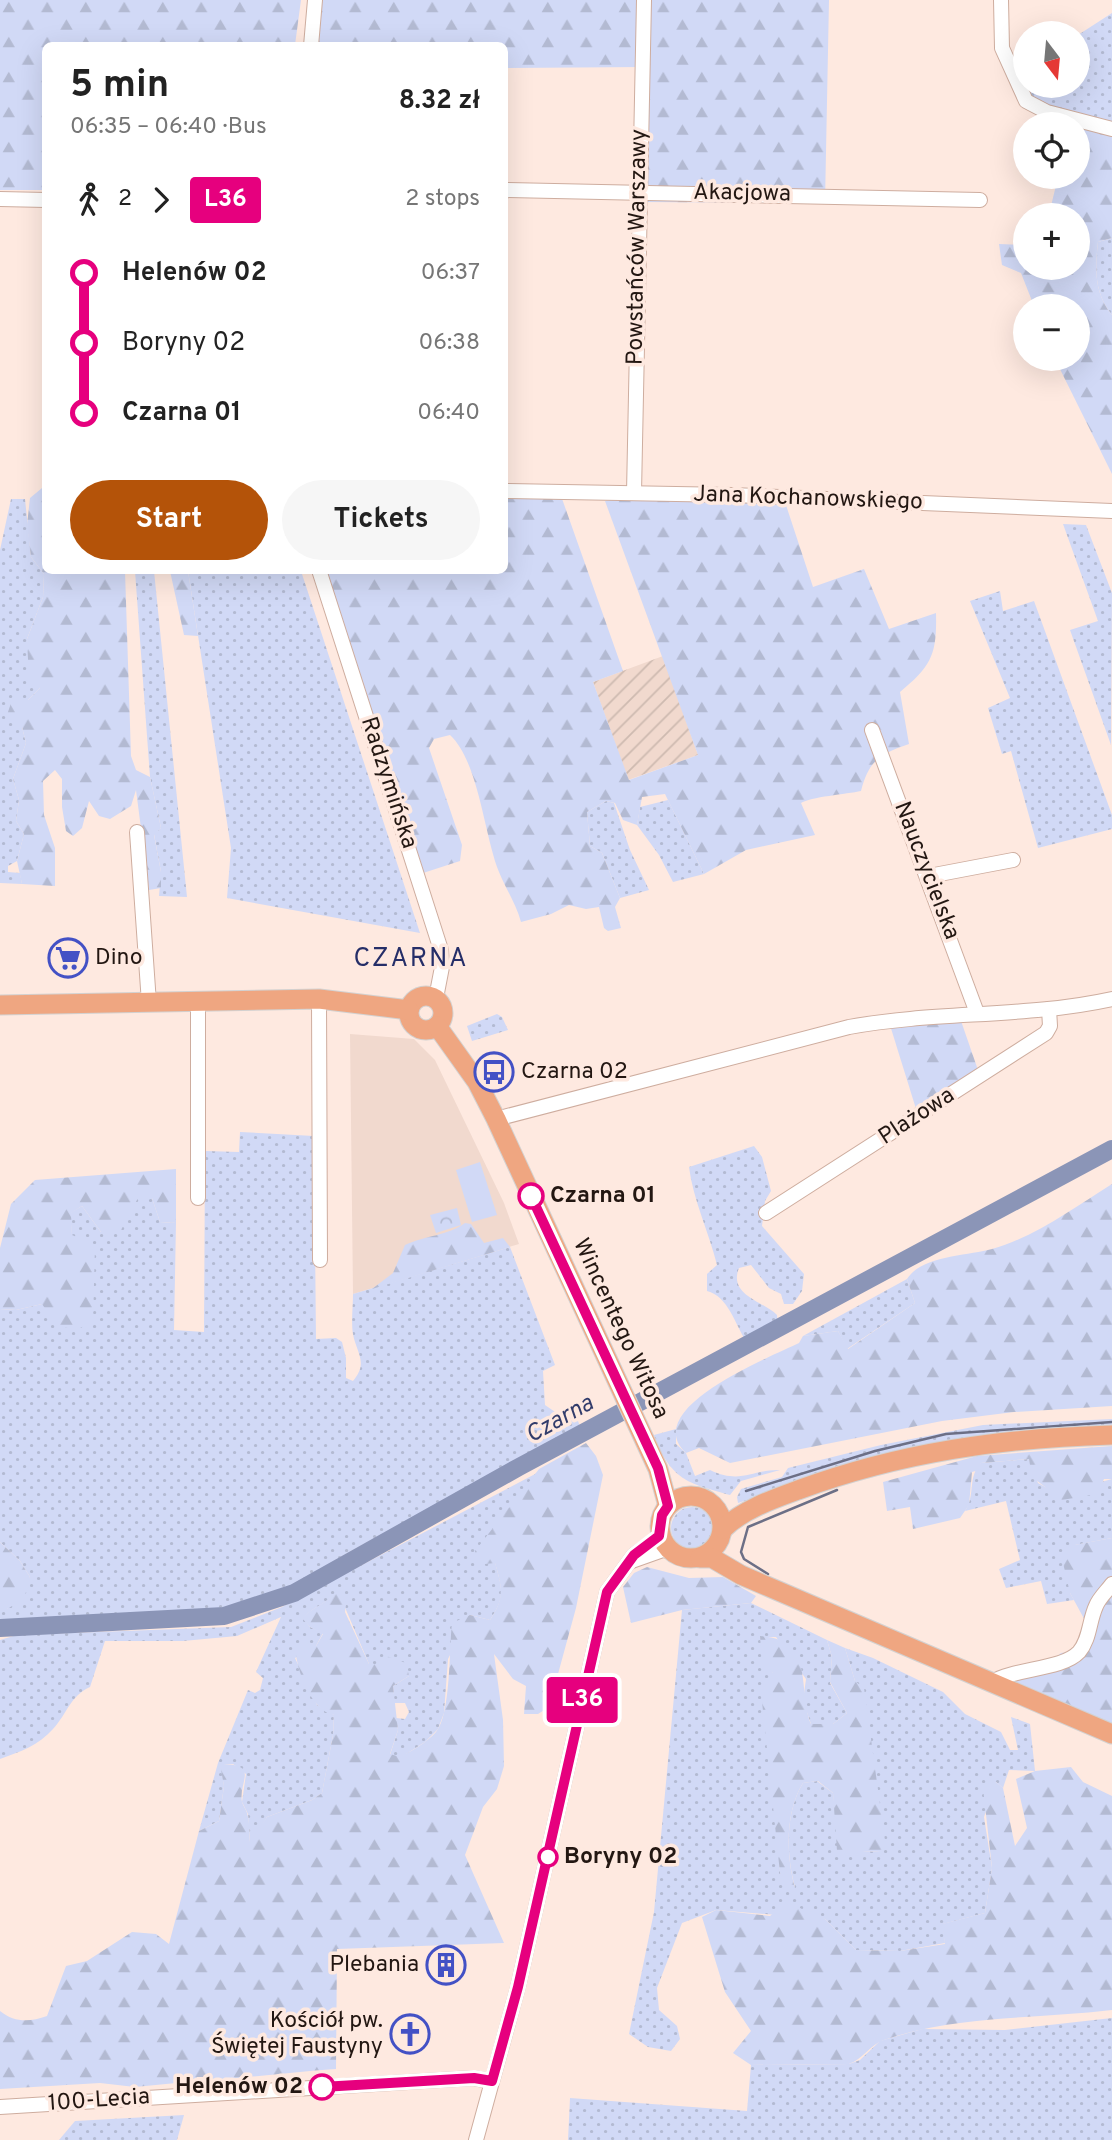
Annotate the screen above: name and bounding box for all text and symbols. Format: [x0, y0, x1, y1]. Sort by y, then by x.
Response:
north arrow [1013, 21, 1090, 98]
map controls [1013, 21, 1090, 371]
text: 5 min [70, 62, 169, 111]
text: 8.32 zł [399, 85, 480, 118]
button: locate [1013, 112, 1090, 189]
text: 06:35 – 06:40 · Bus [70, 113, 267, 142]
street label: Powstańców Warszawy [621, 129, 655, 365]
street label: Akacjowa [693, 179, 791, 209]
icon: walk [70, 181, 108, 219]
icon: forward [142, 181, 180, 219]
text: 2 [118, 185, 132, 214]
text: L36 [204, 185, 247, 215]
text: 2 stops [405, 185, 480, 214]
button: + [1013, 203, 1090, 280]
text: Helenów 02 [122, 257, 267, 290]
text: 06:37 [421, 259, 480, 288]
button: − [1013, 294, 1090, 371]
text: Boryny 02 [122, 327, 245, 360]
text: 06:38 [418, 329, 480, 358]
text: Czarna 01 [122, 397, 242, 430]
text: 06:40 [417, 399, 480, 428]
button: Start [70, 480, 268, 560]
button: Tickets [282, 480, 480, 560]
street label: Jana Kochanowskiego [693, 480, 923, 518]
street label: Radzymińska [353, 713, 423, 853]
street label: Nauczycielska [886, 798, 966, 944]
supermarket icon: Dino [47, 937, 89, 979]
district label: CZARNA [353, 943, 469, 976]
place label: Dino [95, 944, 143, 973]
bus stop icon: Czarna 02 [473, 1051, 515, 1093]
place label: Czarna 02 [521, 1058, 628, 1087]
street label: Plażowa [873, 1082, 961, 1152]
place label: Czarna 01 [550, 1182, 656, 1211]
marker: Czarna 01 [518, 1183, 544, 1209]
street label: Wincentego Witosa [565, 1234, 675, 1424]
water label: Czarna [521, 1389, 600, 1451]
line badge: L36 [542, 1677, 622, 1723]
text: L36 [561, 1685, 603, 1715]
place label: Boryny 02 [564, 1843, 677, 1872]
marker: Boryny 02 [538, 1847, 558, 1867]
building icon: Plebania [425, 1944, 467, 1986]
place label: Plebania [330, 1951, 419, 1980]
place label: Kościół pw. Świętej Faustyny [211, 2007, 383, 2062]
church icon: Kościół pw. Świętej Faustyny [389, 2013, 431, 2055]
place label: Helenów 02 [175, 2073, 303, 2102]
marker: Helenów 02 [309, 2074, 335, 2100]
street label: 100-Lecia [47, 2083, 151, 2119]

